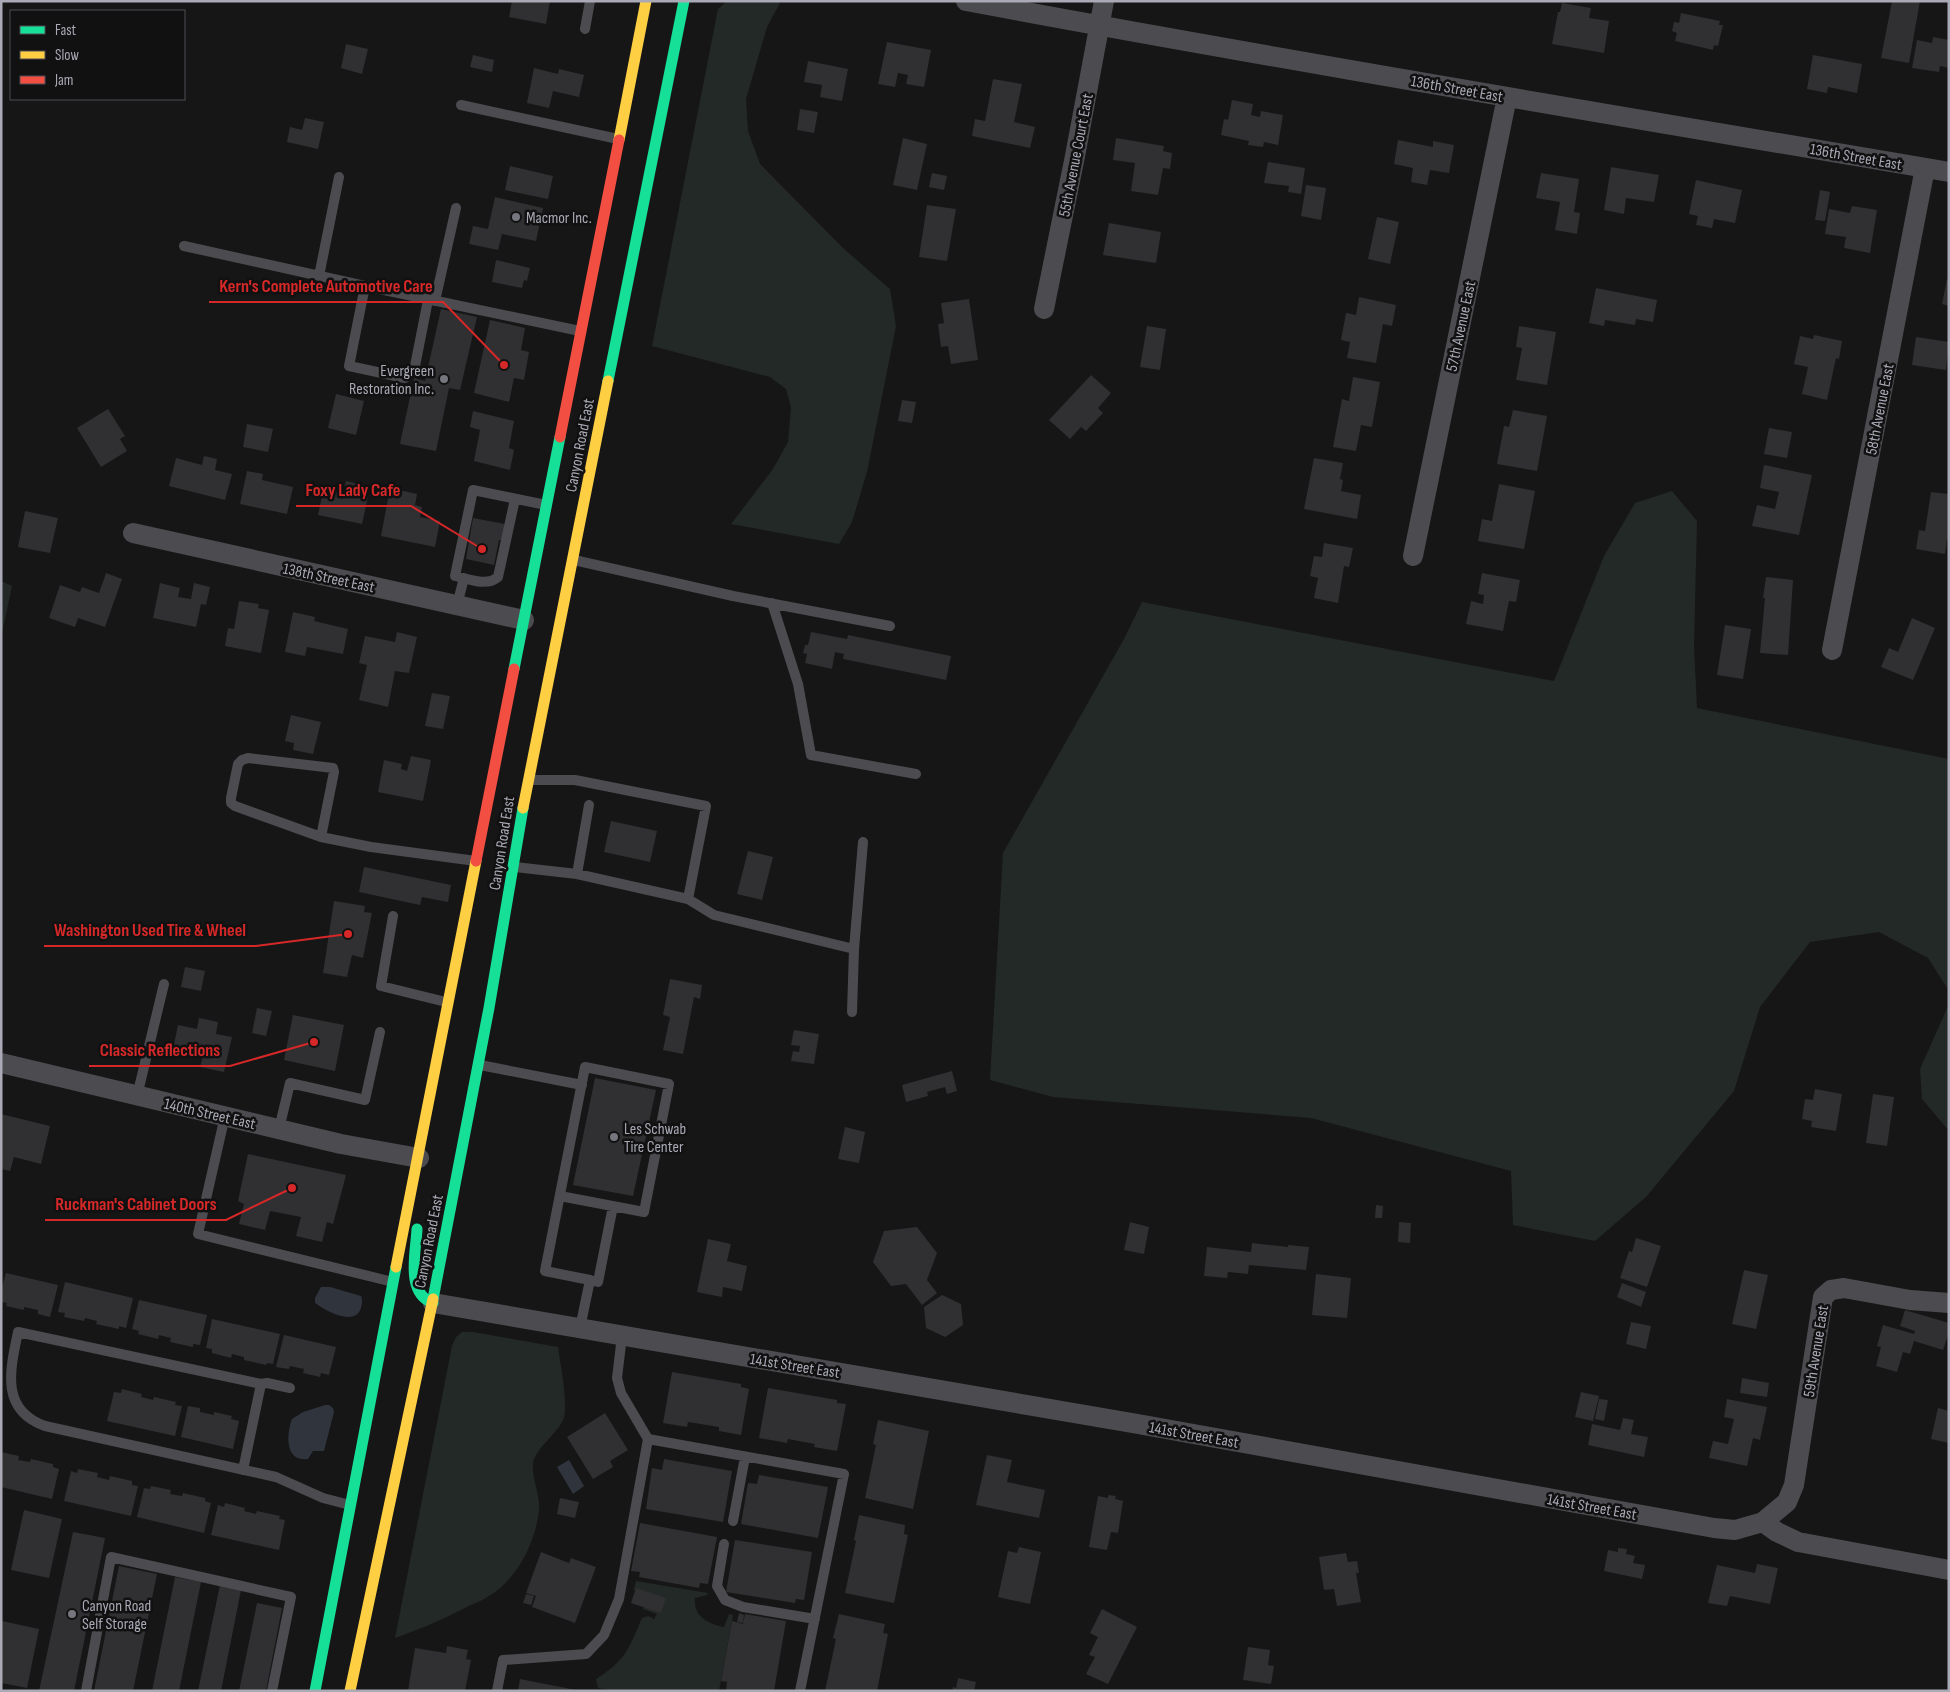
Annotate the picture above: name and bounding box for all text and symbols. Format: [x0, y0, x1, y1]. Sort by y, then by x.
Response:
legend [10, 10, 185, 100]
text: Fast [55, 21, 77, 40]
text: Slow [55, 46, 79, 65]
text: Jam [54, 71, 73, 90]
street label: 136th Street East [1409, 72, 1504, 107]
street label: 55th Avenue Court East [1055, 92, 1098, 218]
street label: 136th Street East [1808, 140, 1903, 175]
place label: Macmor Inc. [526, 209, 592, 228]
marker: Macmor Inc. [510, 211, 522, 223]
callout: Kern's Complete Automotive Care [209, 269, 443, 302]
text: Kern's Complete Automotive Care [219, 276, 433, 297]
street label: 57th Avenue East [1443, 279, 1480, 373]
place label: Evergreen Restoration Inc. [349, 362, 434, 399]
street label: 58th Avenue East [1862, 362, 1899, 457]
marker: Evergreen Restoration Inc. [438, 373, 450, 385]
street label: Canyon Road East [562, 397, 599, 494]
callout: Foxy Lady Cafe [296, 473, 411, 506]
text: Foxy Lady Cafe [306, 480, 400, 501]
street label: 138th Street East [281, 560, 376, 597]
street label: Canyon Road East [486, 795, 519, 892]
callout: Washington Used Tire & Wheel [44, 913, 256, 946]
text: Washington Used Tire & Wheel [54, 920, 246, 941]
callout: Classic Reflections [89, 1033, 230, 1066]
text: Classic Reflections [100, 1040, 220, 1061]
street label: 140th Street East [162, 1095, 257, 1134]
place label: Les Schwab Tire Center [624, 1120, 686, 1157]
marker: Les Schwab Tire Center [608, 1131, 620, 1143]
callout: Ruckman's Cabinet Doors [45, 1187, 226, 1220]
street label: Canyon Road East [411, 1193, 448, 1290]
text: Ruckman's Cabinet Doors [55, 1194, 217, 1215]
street label: 59th Avenue East [1800, 1304, 1833, 1399]
street label: 141st Street East [749, 1350, 841, 1383]
street label: 141st Street East [1148, 1418, 1240, 1453]
street label: 141st Street East [1546, 1490, 1638, 1525]
place label: Canyon Road Self Storage [82, 1597, 151, 1634]
marker: Canyon Road Self Storage [66, 1608, 78, 1620]

